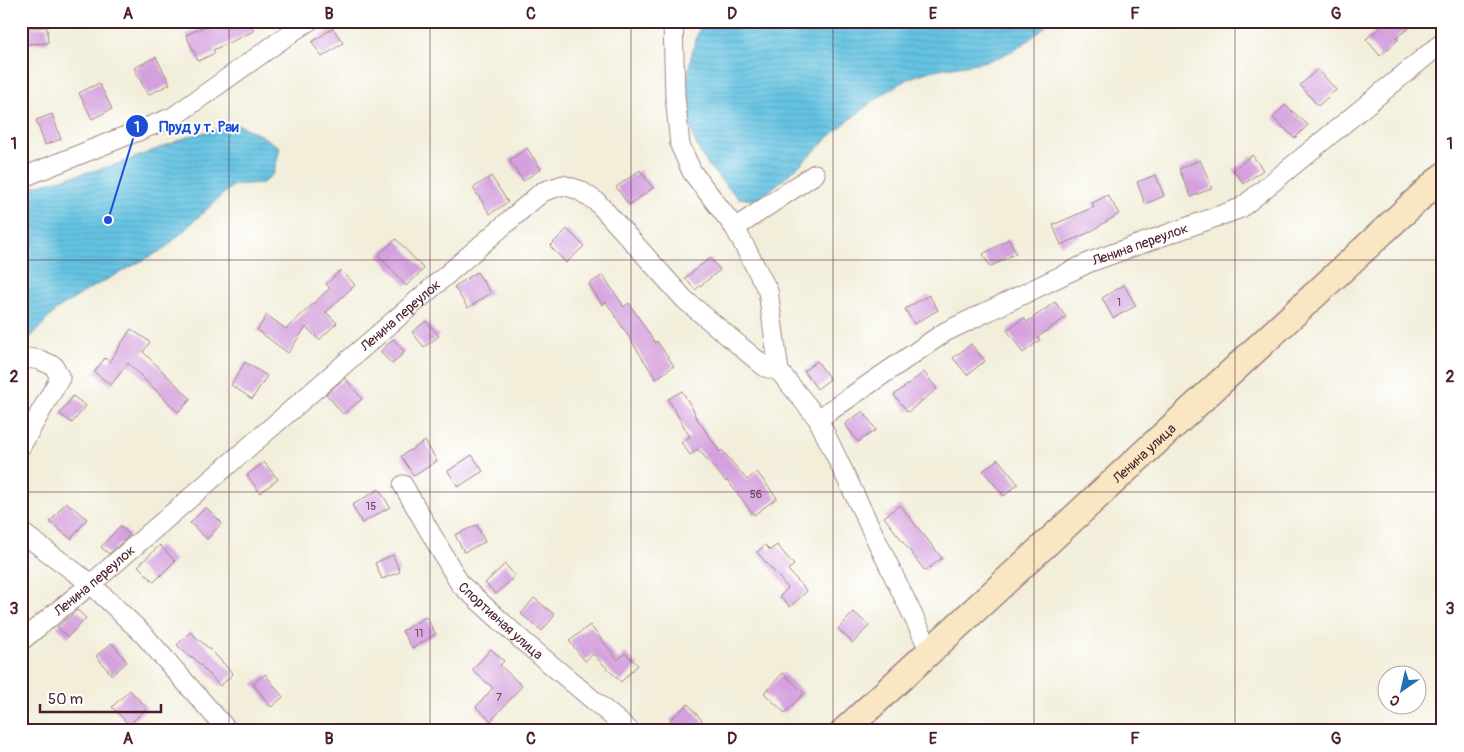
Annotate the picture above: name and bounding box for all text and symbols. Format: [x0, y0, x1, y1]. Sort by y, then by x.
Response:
text: A [123, 4, 134, 24]
text: B [324, 4, 334, 24]
text: C [526, 4, 536, 24]
text: D [727, 4, 737, 24]
text: E [929, 4, 938, 24]
text: F [1130, 4, 1140, 24]
text: G [1331, 4, 1342, 24]
callout: Пруд у т. Раи [124, 111, 249, 141]
text: 1 [134, 118, 140, 137]
text: Пруд у т. Раи [159, 118, 239, 137]
text: 1 [11, 134, 17, 154]
text: 1 [1447, 134, 1453, 154]
street label: Ленина переулок [1089, 219, 1190, 269]
street label: Ленина переулок [356, 276, 444, 355]
house number: 1 [1117, 296, 1121, 309]
text: 2 [10, 367, 19, 387]
text: 2 [1446, 367, 1455, 387]
street label: Ленина улица [1108, 420, 1179, 487]
house number: 56 [750, 488, 762, 501]
house number: 15 [366, 500, 376, 513]
street label: Ленина переулок [49, 541, 138, 620]
street label: Спортивная улица [455, 578, 547, 663]
text: 3 [10, 599, 19, 619]
text: 3 [1446, 599, 1455, 619]
house number: 11 [415, 627, 423, 640]
north arrow [1376, 664, 1426, 714]
scale bar [40, 682, 161, 714]
text: 50 m [48, 690, 83, 709]
house number: 7 [496, 691, 502, 704]
text: С [1386, 691, 1403, 710]
text: A [123, 729, 134, 749]
text: B [324, 729, 334, 749]
text: C [526, 729, 536, 749]
text: D [727, 729, 737, 749]
text: E [929, 729, 938, 749]
text: F [1130, 729, 1140, 749]
text: G [1331, 729, 1342, 749]

